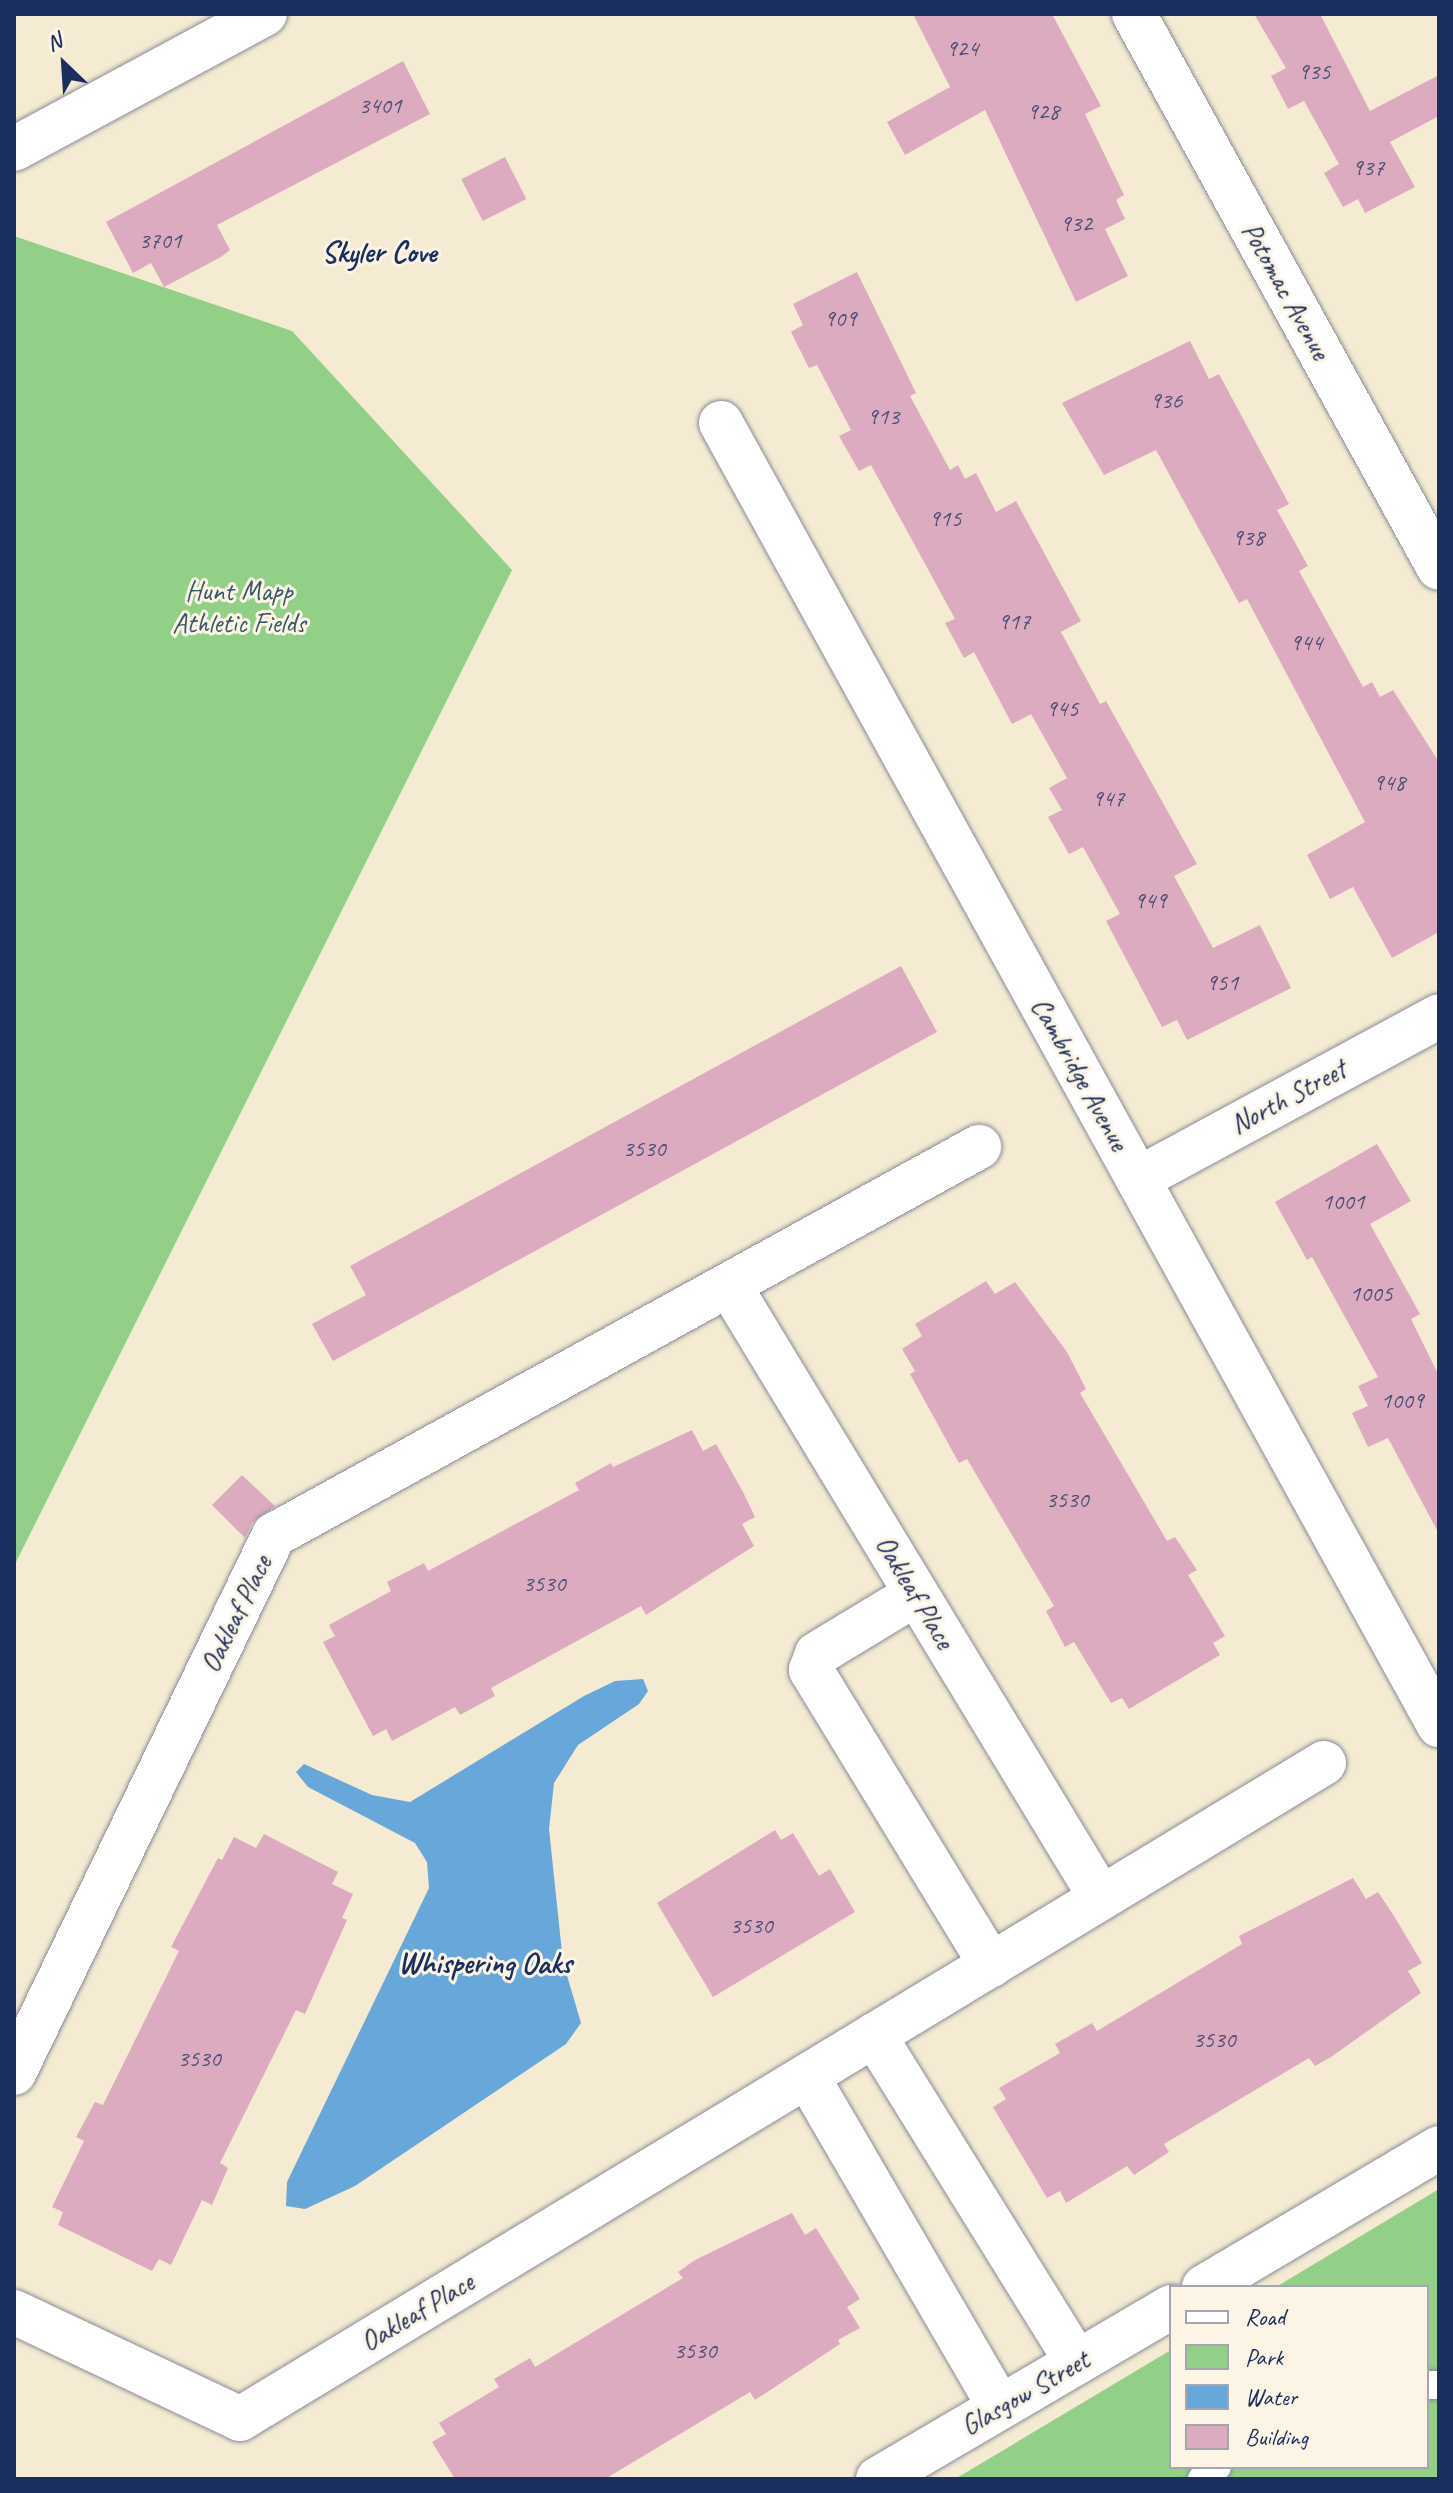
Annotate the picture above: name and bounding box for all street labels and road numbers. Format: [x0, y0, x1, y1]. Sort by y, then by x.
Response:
street label: Potomac Avenue [1235, 217, 1337, 365]
street label: Cambridge Avenue [1024, 992, 1136, 1156]
street label: North Street [1224, 1052, 1352, 1142]
street label: Oakleaf Place [868, 1529, 962, 1655]
street label: Oakleaf Place [193, 1550, 279, 1678]
street label: Oakleaf Place [354, 2265, 480, 2359]
street label: Glasgow Street [955, 2343, 1095, 2443]

